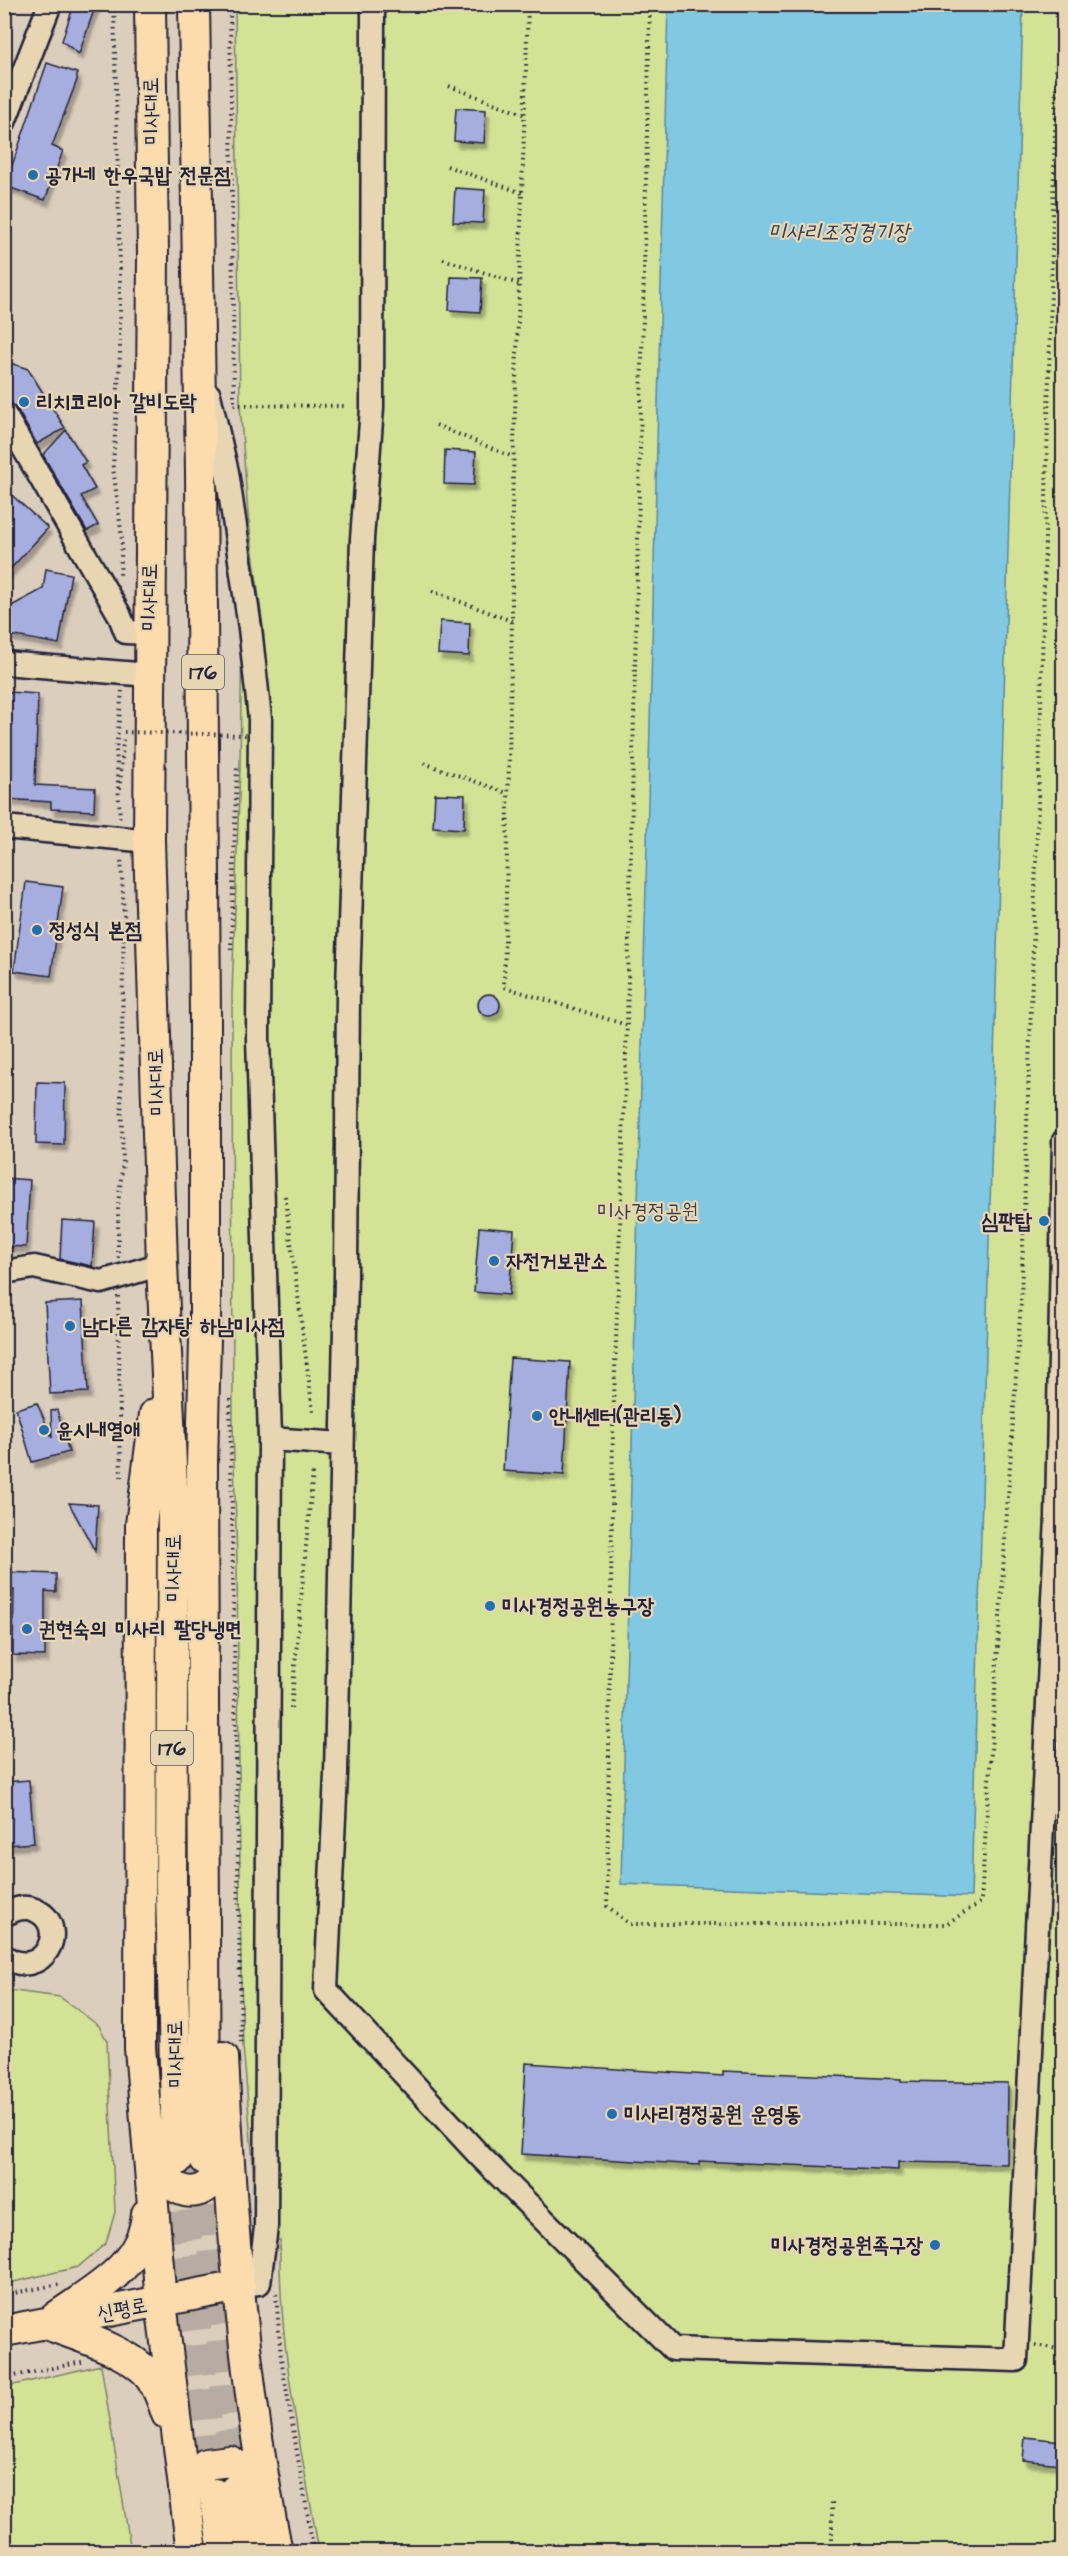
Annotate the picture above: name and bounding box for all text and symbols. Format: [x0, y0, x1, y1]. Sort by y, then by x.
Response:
street label: 미사대로 [136, 77, 167, 145]
place label: 공가네 한우국밥 전문점 [45, 161, 231, 190]
marker: 공가네 한우국밥 전문점 [26, 168, 40, 182]
water label: 미사리조정경기장 [768, 217, 912, 248]
place label: 리치코리아 갈비도락 [36, 388, 198, 417]
marker: 리치코리아 갈비도락 [17, 395, 31, 409]
street label: 미사대로 [134, 563, 165, 631]
road number: 176 [182, 655, 224, 689]
place label: 정성식 본점 [49, 916, 142, 945]
marker: 정성식 본점 [30, 923, 44, 937]
street label: 미사대로 [141, 1048, 172, 1116]
park label: 미사경정공원 [597, 1197, 699, 1226]
place label: 심판탑 [981, 1207, 1033, 1236]
marker: 심판탑 [1037, 1214, 1051, 1228]
place label: 자전거보관소 [506, 1247, 607, 1276]
marker: 자전거보관소 [487, 1254, 501, 1268]
place label: 남다른 감자탕 하남미사점 [82, 1312, 285, 1341]
marker: 남다른 감자탕 하남미사점 [63, 1319, 77, 1333]
place label: 안내센터(관리동) [549, 1402, 682, 1431]
marker: 안내센터(관리동) [530, 1409, 544, 1423]
place label: 윤시내열애 [56, 1416, 141, 1445]
marker: 윤시내열애 [37, 1423, 51, 1437]
street label: 미사대로 [159, 1534, 188, 1602]
place label: 미사경정공원농구장 [502, 1592, 654, 1621]
marker: 미사경정공원농구장 [483, 1599, 497, 1613]
place label: 권현숙의 미사리 팔당냉면 [39, 1615, 242, 1644]
marker: 권현숙의 미사리 팔당냉면 [20, 1622, 34, 1636]
road number: 176 [151, 1731, 193, 1765]
street label: 미사대로 [160, 2020, 191, 2088]
place label: 미사리경정공원 운영동 [624, 2100, 801, 2129]
marker: 미사리경정공원 운영동 [605, 2107, 619, 2121]
place label: 미사경정공원족구장 [771, 2231, 923, 2260]
marker: 미사경정공원족구장 [928, 2238, 942, 2252]
street label: 신평로 [94, 2290, 150, 2329]

